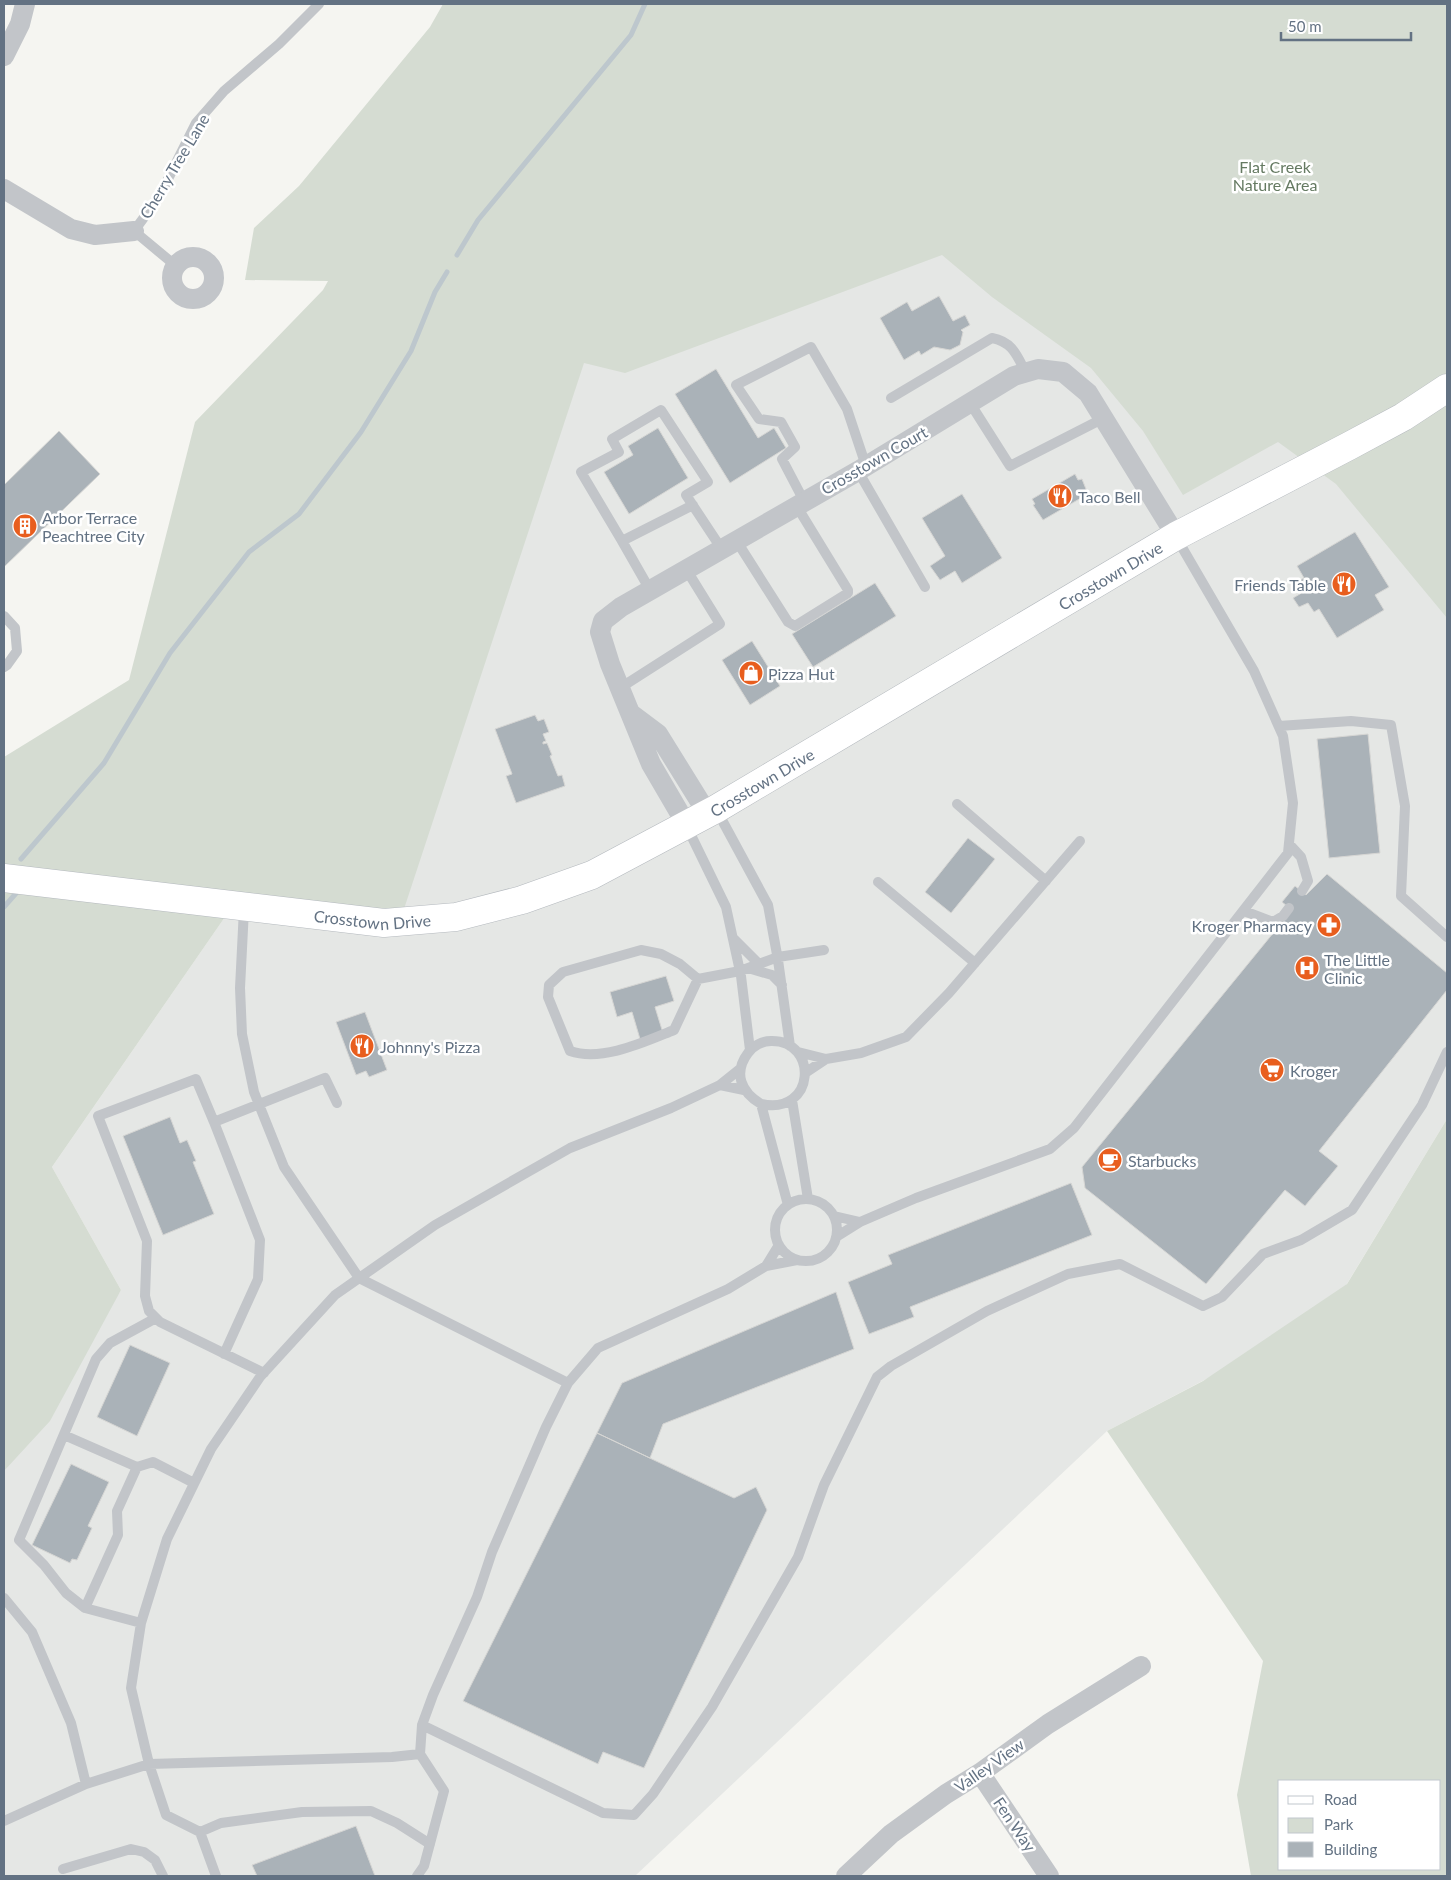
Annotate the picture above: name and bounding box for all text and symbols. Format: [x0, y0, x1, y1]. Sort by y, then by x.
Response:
scale bar [1281, 10, 1411, 42]
text: 50 m [1288, 17, 1322, 35]
street label: Cherry Tree Lane [135, 110, 213, 222]
park label: Flat Creek Nature Area [1233, 157, 1317, 194]
street label: Crosstown Court [818, 422, 931, 498]
restaurant icon: Taco Bell [1047, 483, 1073, 509]
place label: Taco Bell [1078, 487, 1140, 506]
place label: Arbor Terrace Peachtree City [42, 508, 146, 545]
building icon: Arbor Terrace Peachtree City [12, 513, 38, 539]
street label: Crosstown Drive [1055, 537, 1165, 613]
restaurant icon: Friends Table [1331, 571, 1357, 597]
place label: Friends Table [1234, 575, 1326, 594]
shop icon: Pizza Hut [738, 660, 764, 686]
place label: Pizza Hut [768, 664, 835, 683]
street label: Crosstown Drive [707, 744, 817, 820]
street label: Crosstown Drive [313, 905, 432, 933]
pharmacy icon: Kroger Pharmacy [1316, 912, 1342, 938]
place label: Kroger Pharmacy [1191, 916, 1313, 935]
place label: The Little Clinic [1324, 950, 1390, 987]
hospital icon: The Little Clinic [1294, 955, 1320, 981]
restaurant icon: Johnny's Pizza [349, 1033, 375, 1059]
place label: Johnny's Pizza [380, 1037, 480, 1056]
supermarket icon: Kroger [1259, 1057, 1285, 1083]
place label: Kroger [1290, 1061, 1338, 1080]
cafe icon: Starbucks [1097, 1147, 1123, 1173]
place label: Starbucks [1128, 1151, 1196, 1170]
street label: Valley View [951, 1734, 1028, 1796]
legend [1278, 1780, 1441, 1870]
text: Road [1324, 1790, 1357, 1808]
street label: Fen Way [990, 1793, 1040, 1855]
text: Park [1324, 1815, 1354, 1833]
text: Building [1324, 1840, 1377, 1858]

